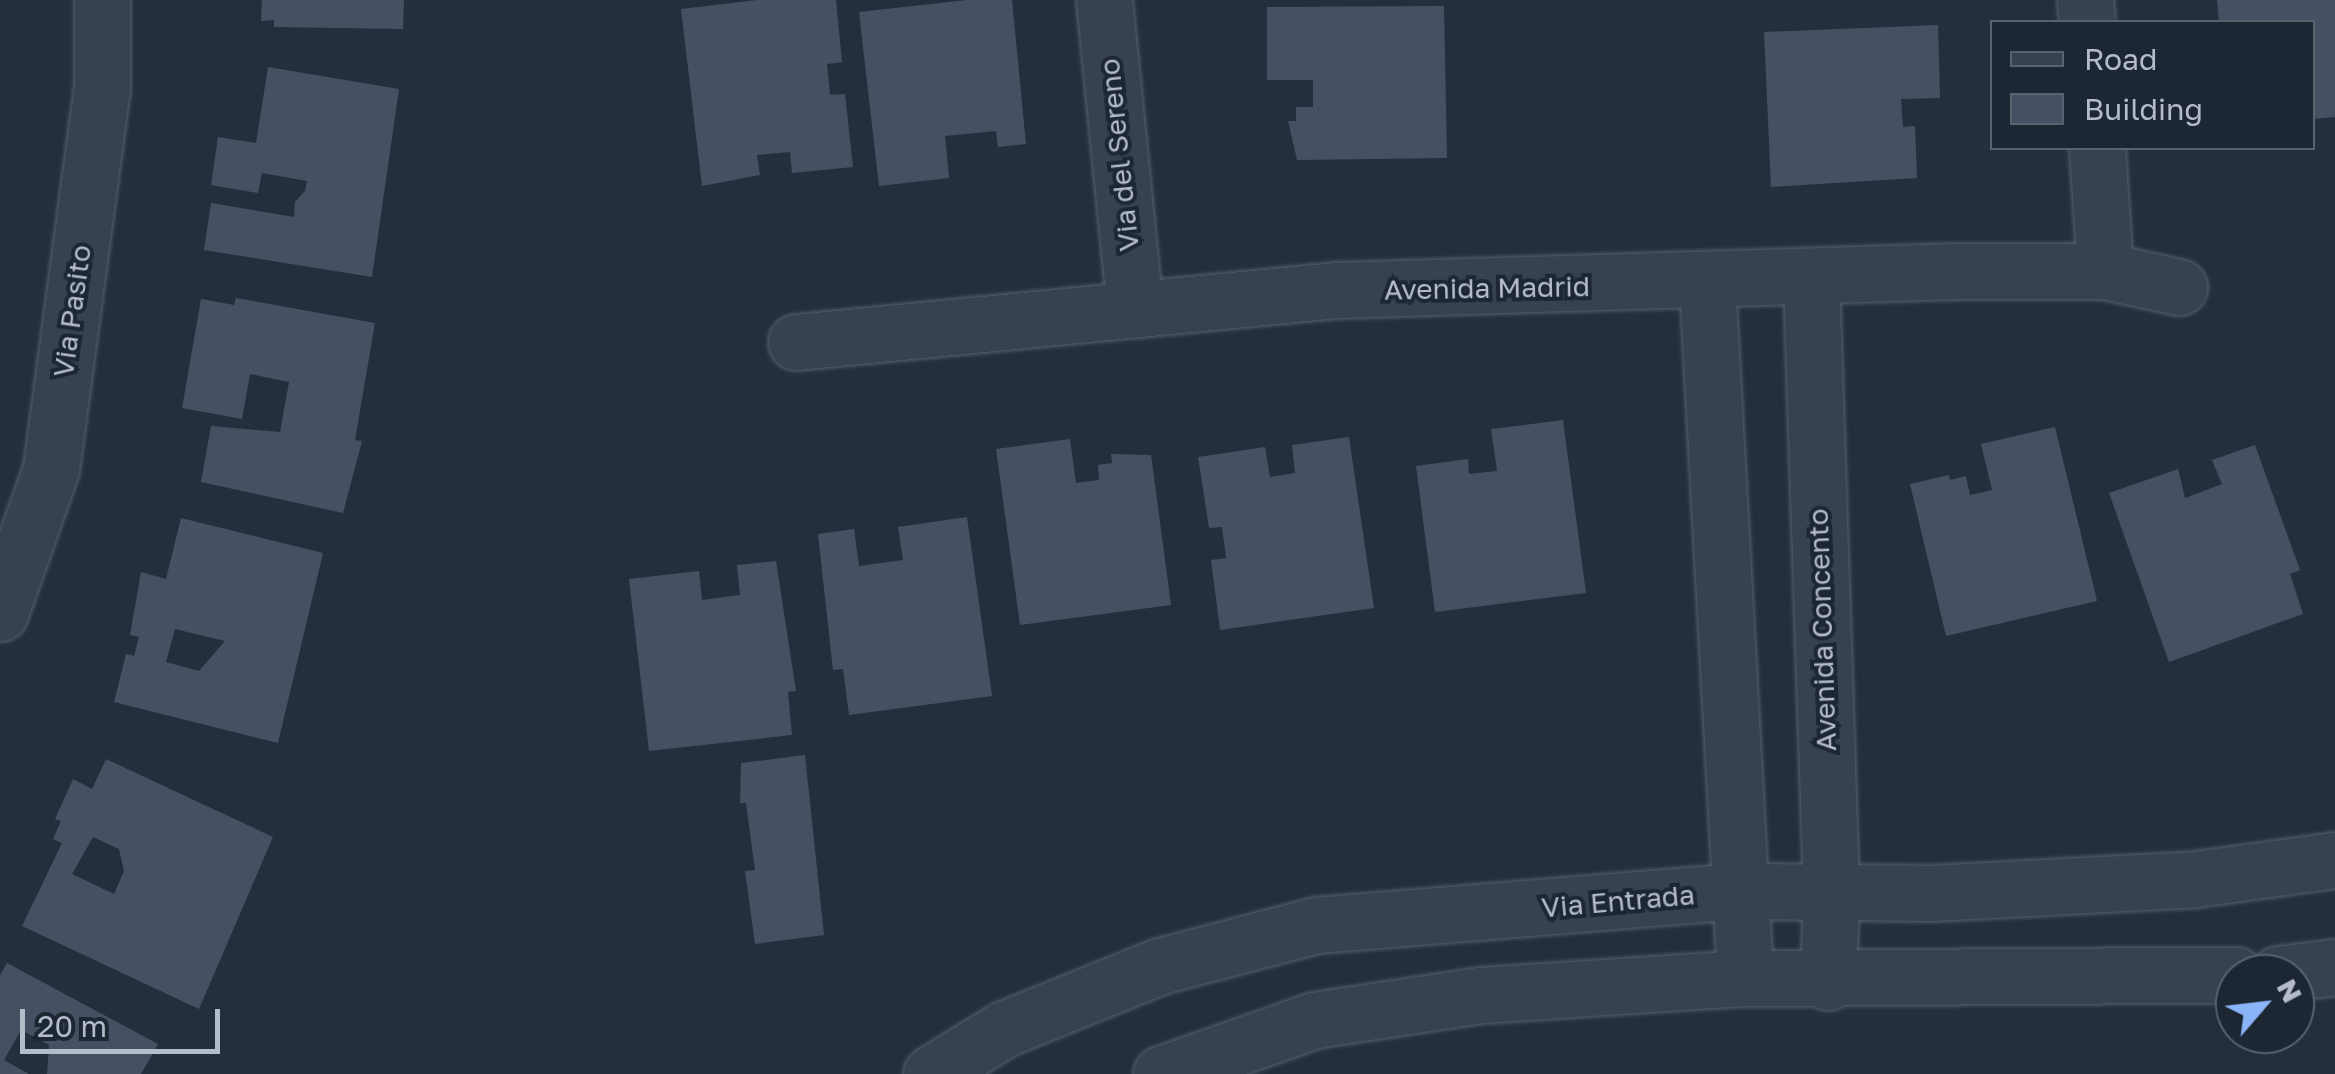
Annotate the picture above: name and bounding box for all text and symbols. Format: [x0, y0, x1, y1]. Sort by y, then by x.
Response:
legend [1990, 20, 2315, 150]
text: Road [2084, 41, 2158, 77]
street label: Via del Sereno [1092, 57, 1146, 253]
text: Building [2084, 91, 2203, 127]
street label: Via Pasito [46, 243, 98, 379]
street label: Avenida Madrid [1384, 269, 1590, 307]
street label: Avenida Concento [1801, 508, 1843, 752]
street label: Via Entrada [1540, 878, 1696, 924]
north arrow [2215, 954, 2315, 1054]
text: N [2271, 973, 2310, 1008]
scale bar [25, 989, 225, 1051]
text: 20 m [37, 1008, 107, 1044]

